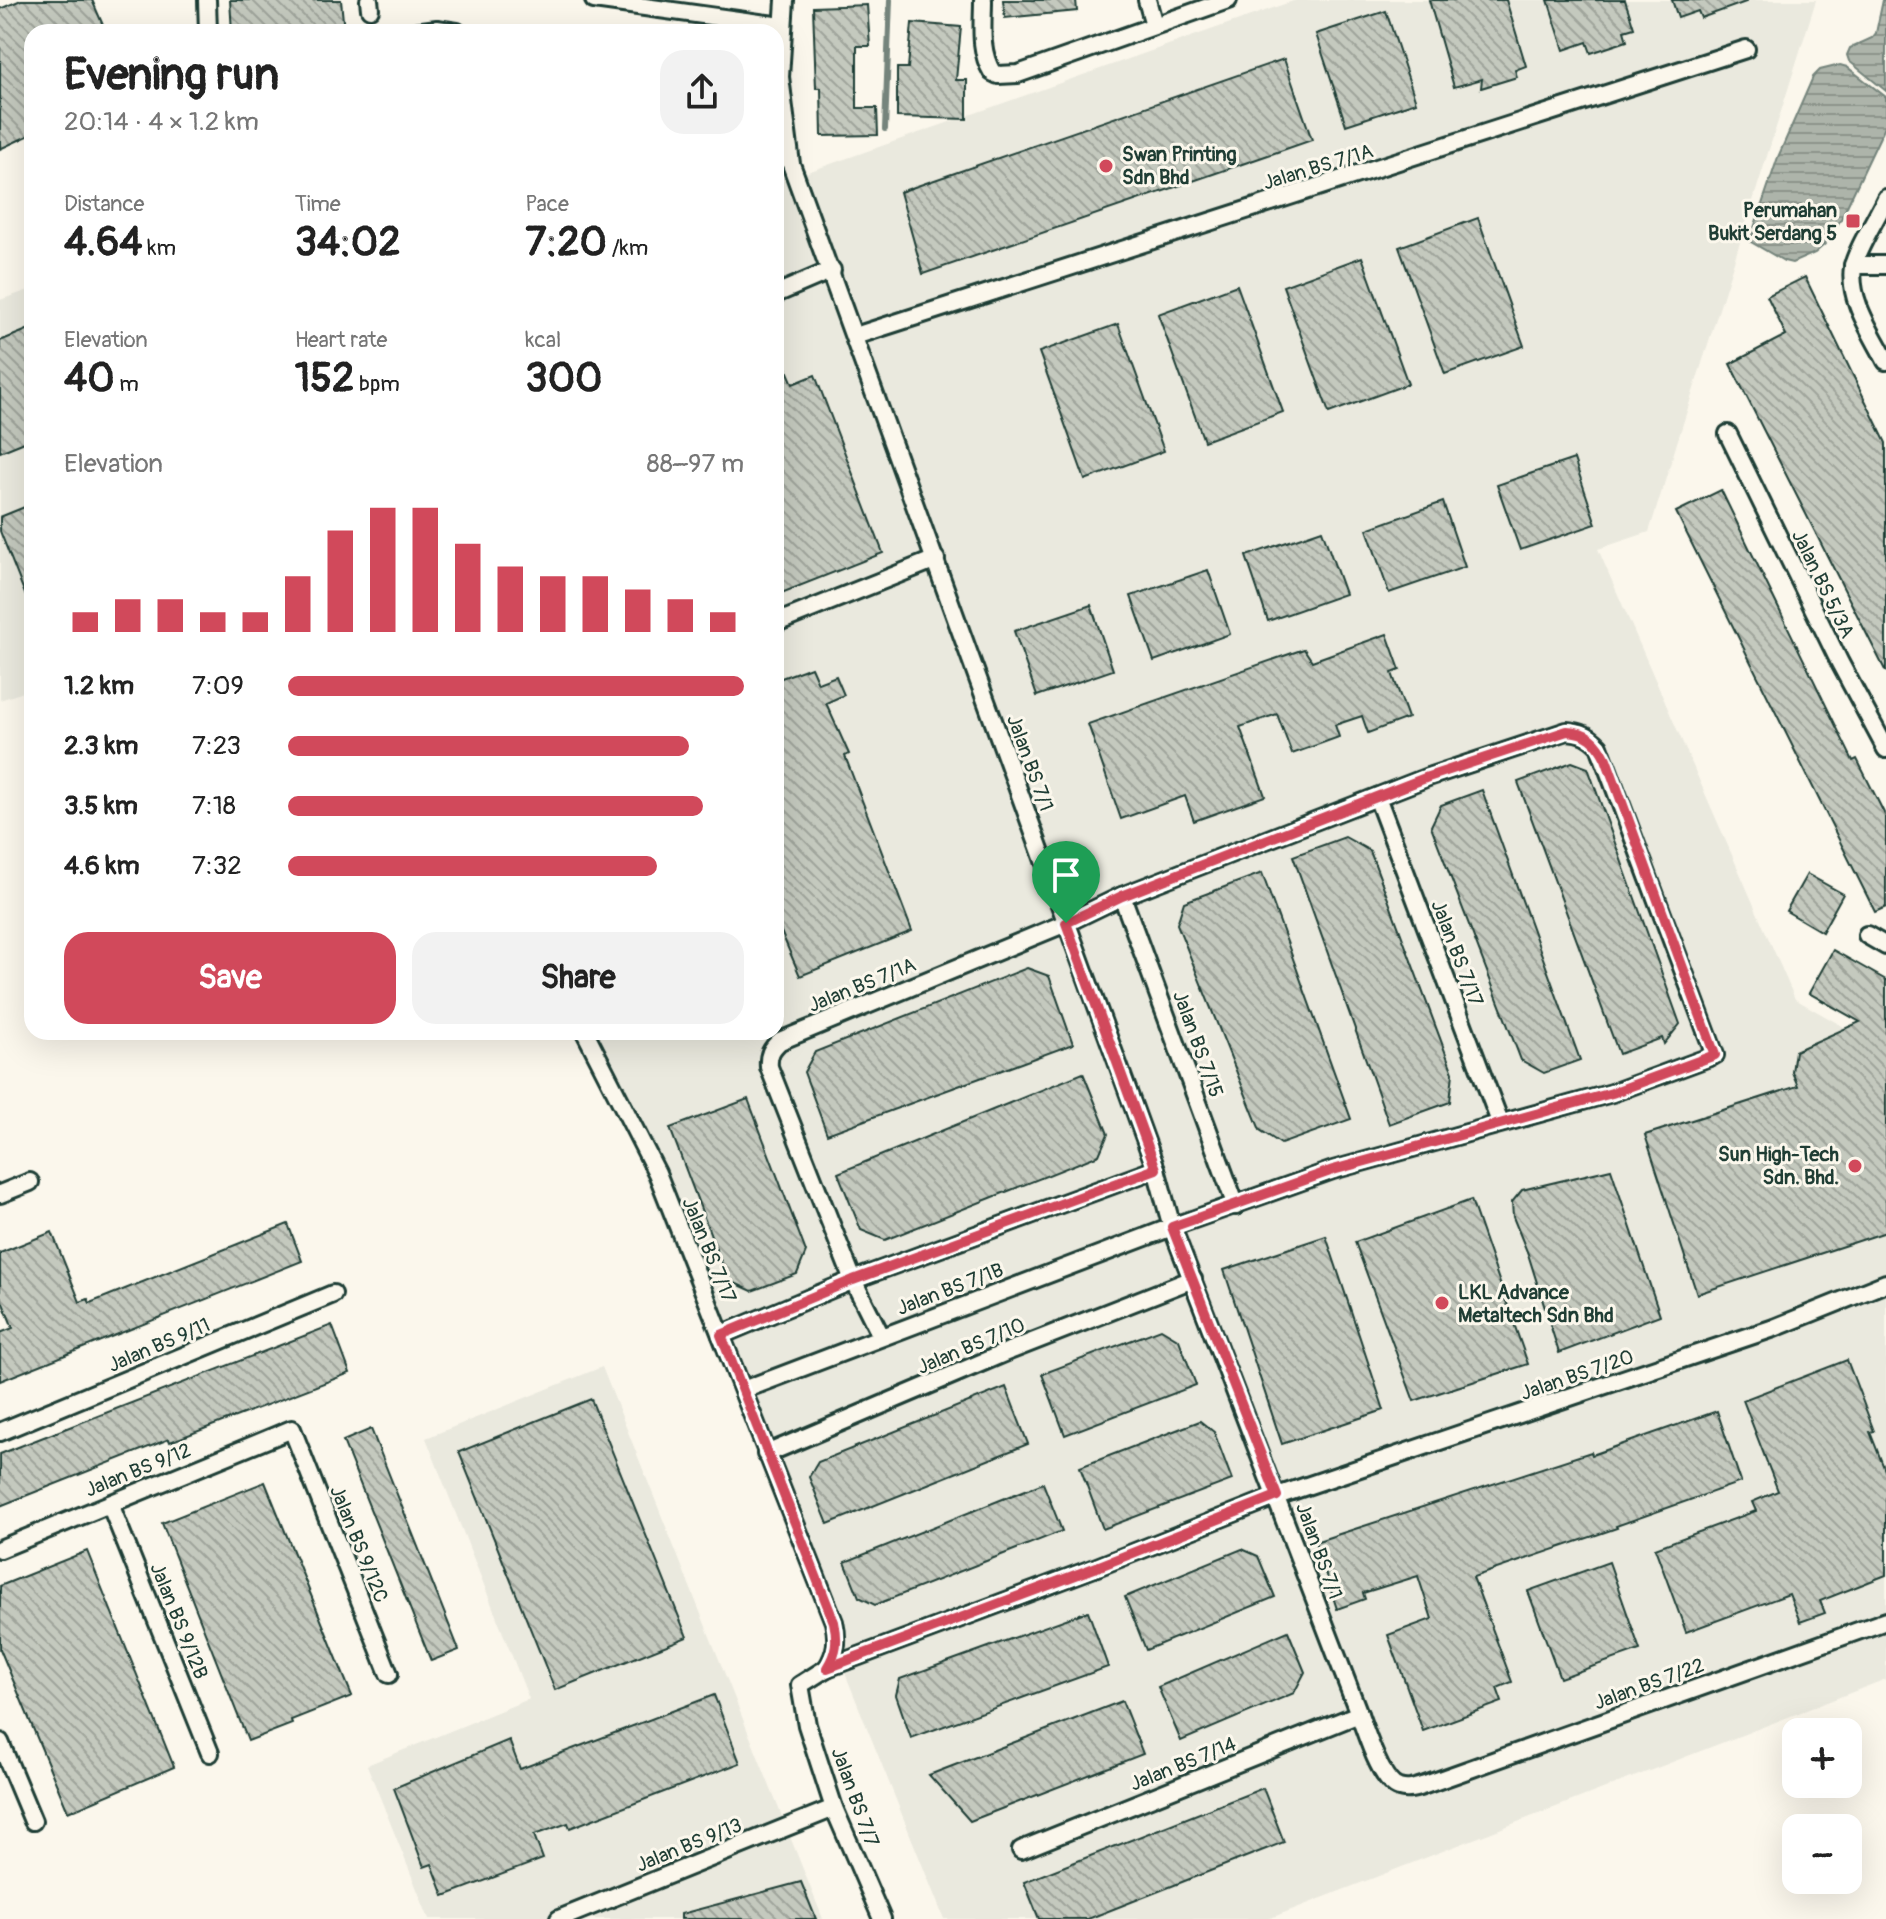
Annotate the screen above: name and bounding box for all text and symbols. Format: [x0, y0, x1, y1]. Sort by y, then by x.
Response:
text: Evening run [64, 48, 279, 103]
button: share [660, 50, 744, 134]
text: 20:14 · 4 × 1.2 km [64, 106, 259, 138]
street label: Jalan BS 7/1A [1260, 138, 1376, 196]
place label: Swan Printing Sdn Bhd [1122, 142, 1237, 190]
marker: Swan Printing Sdn Bhd [1097, 157, 1115, 175]
text: Distance [64, 190, 144, 218]
text: Time [295, 190, 341, 218]
text: Pace [525, 190, 569, 218]
place label: Perumahan Bukit Serdang 5 [1708, 198, 1837, 246]
marker: Perumahan Bukit Serdang 5 [1844, 212, 1862, 230]
text: 4.64 [64, 218, 142, 267]
text: 34:02 [295, 218, 401, 267]
text: 7:20 [525, 218, 607, 267]
text: km [142, 234, 176, 262]
text: /km [607, 234, 648, 262]
text: Elevation [64, 326, 148, 354]
text: Heart rate [295, 326, 387, 354]
text: kcal [525, 326, 561, 354]
text: 40 [64, 354, 115, 403]
text: 152 [295, 354, 354, 403]
text: 300 [525, 354, 602, 403]
text: m [115, 370, 139, 398]
text: bpm [354, 370, 400, 398]
text: Elevation [64, 448, 163, 480]
text: 88–97 m [647, 448, 744, 480]
street label: Jalan BS 5/3A [1786, 526, 1860, 642]
text: 1.2 km [64, 670, 134, 702]
text: 7:09 [192, 670, 244, 702]
street label: Jalan BS 7/1 [1001, 711, 1059, 815]
text: 2.3 km [64, 730, 138, 762]
text: 7:23 [192, 730, 241, 762]
text: 3.5 km [64, 790, 138, 822]
text: 7:18 [192, 790, 236, 822]
pin [1032, 841, 1100, 923]
text: 4.6 km [64, 850, 139, 882]
text: 7:32 [192, 850, 242, 882]
icon: arrive [1044, 853, 1088, 897]
street label: Jalan BS 7/17 [1425, 896, 1489, 1010]
button: Save [64, 932, 396, 1024]
button: Share [412, 932, 744, 1024]
street label: Jalan BS 7/1A [805, 952, 919, 1018]
street label: Jalan BS 7/15 [1167, 987, 1229, 1101]
place label: Sun High-Tech Sdn. Bhd. [1718, 1142, 1839, 1190]
marker: Sun High-Tech Sdn. Bhd. [1846, 1157, 1864, 1175]
street label: Jalan BS 7/17 [677, 1194, 742, 1307]
street label: Jalan BS 7/1B [893, 1257, 1007, 1321]
place label: LKL Advance Metaltech Sdn Bhd [1458, 1280, 1614, 1328]
marker: LKL Advance Metaltech Sdn Bhd [1433, 1294, 1451, 1312]
street label: Jalan BS 9/11 [104, 1312, 214, 1378]
street label: Jalan BS 7/10 [913, 1312, 1029, 1380]
street label: Jalan BS 7/20 [1517, 1344, 1637, 1406]
street label: Jalan BS 9/12 [81, 1437, 195, 1503]
street label: Jalan BS 9/12C [324, 1482, 394, 1606]
street label: Jalan BS 7/1 [1290, 1499, 1348, 1603]
street label: Jalan BS 9/12B [144, 1559, 214, 1683]
street label: Jalan BS 7/22 [1590, 1653, 1708, 1715]
map controls [1782, 1718, 1862, 1894]
button: + [1782, 1718, 1862, 1798]
street label: Jalan BS 7/14 [1126, 1731, 1240, 1797]
street label: Jalan BS 7/7 [826, 1744, 885, 1850]
street label: Jalan BS 9/13 [632, 1812, 746, 1878]
button: − [1782, 1814, 1862, 1894]

